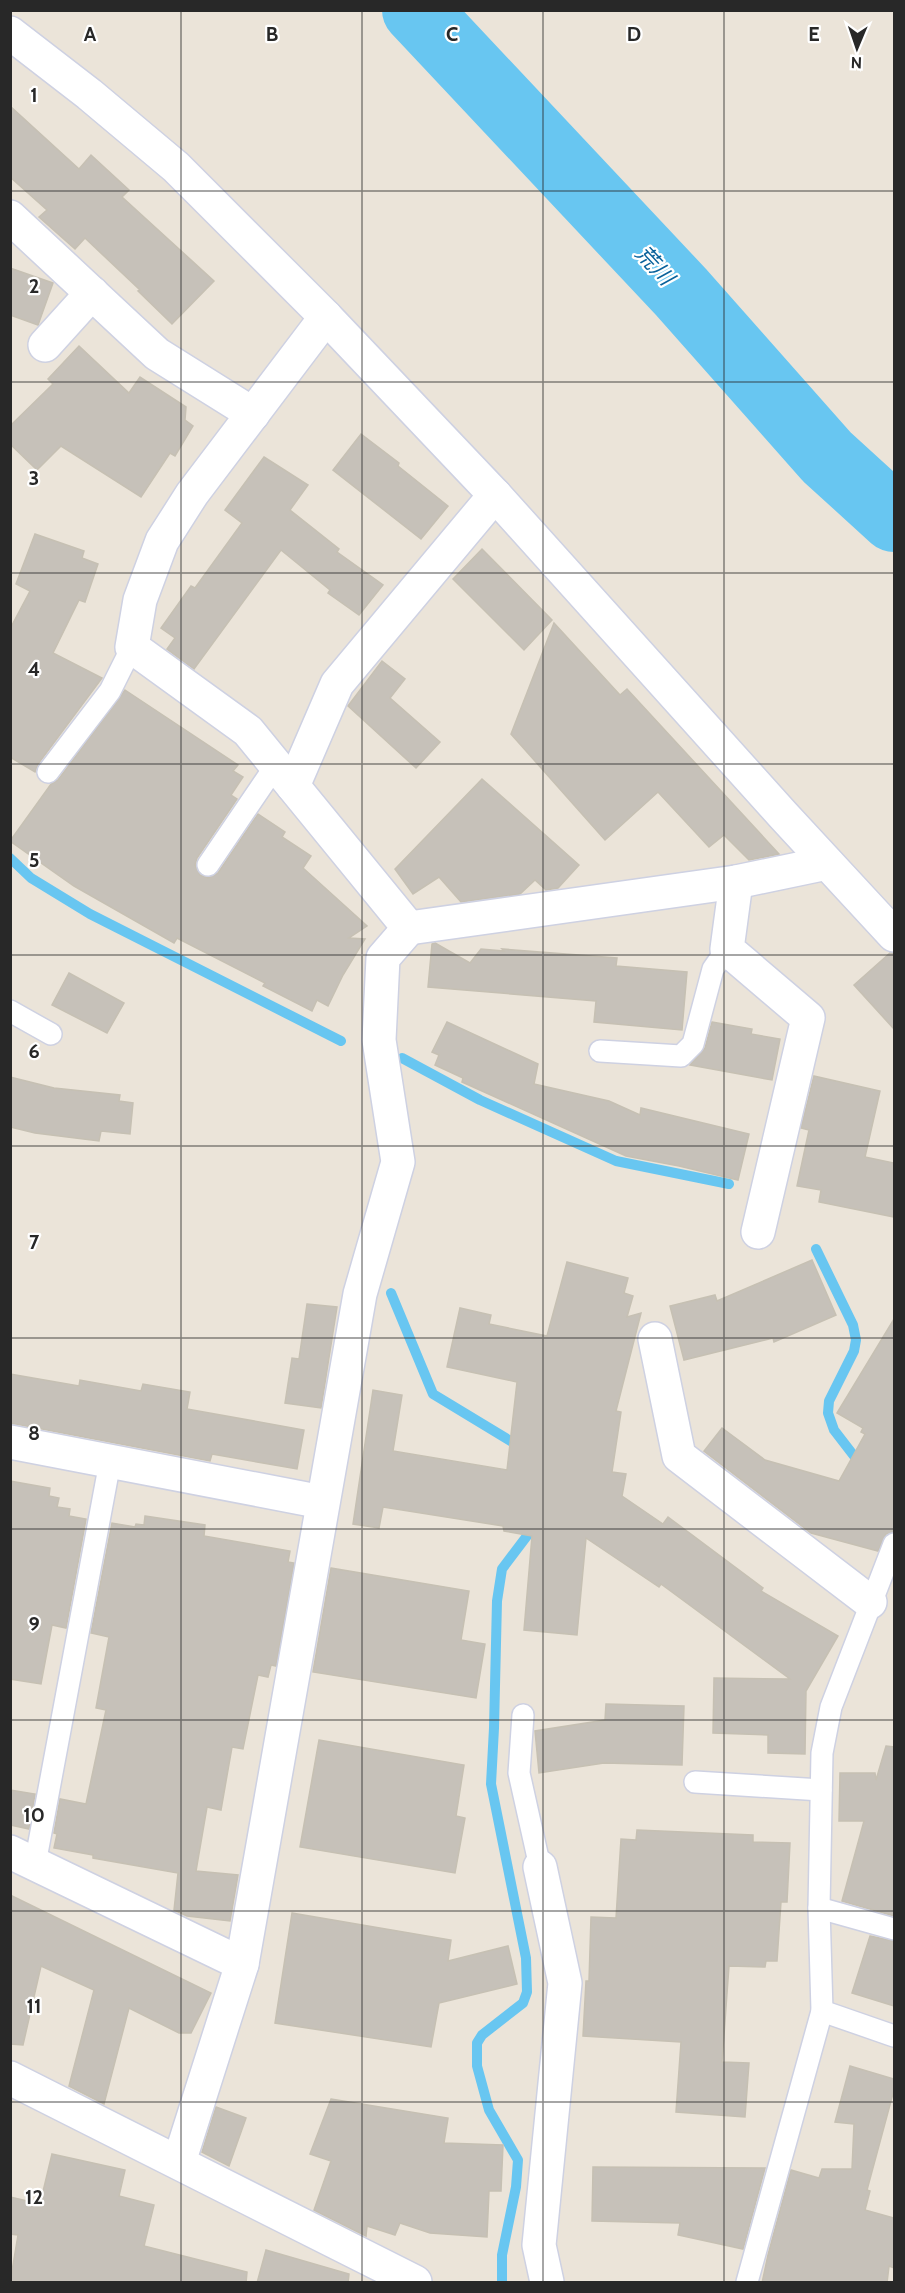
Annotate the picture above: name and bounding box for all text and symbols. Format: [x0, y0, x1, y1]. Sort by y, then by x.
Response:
north arrow [827, 18, 887, 78]
text: A [84, 22, 97, 46]
text: B [266, 22, 278, 46]
text: C [446, 22, 458, 46]
text: D [627, 22, 641, 46]
text: E [808, 22, 820, 46]
text: N [851, 53, 862, 72]
text: 1 [30, 83, 38, 107]
water label: 荒川 [630, 240, 681, 292]
text: 2 [29, 274, 39, 298]
text: 3 [29, 466, 39, 490]
text: 4 [28, 657, 40, 681]
text: 5 [29, 848, 39, 872]
text: 6 [28, 1039, 40, 1063]
text: 7 [29, 1230, 40, 1254]
text: 8 [28, 1421, 40, 1445]
text: 9 [28, 1612, 40, 1636]
text: 10 [23, 1803, 45, 1827]
text: 11 [27, 1994, 41, 2018]
text: 12 [25, 2185, 43, 2209]

